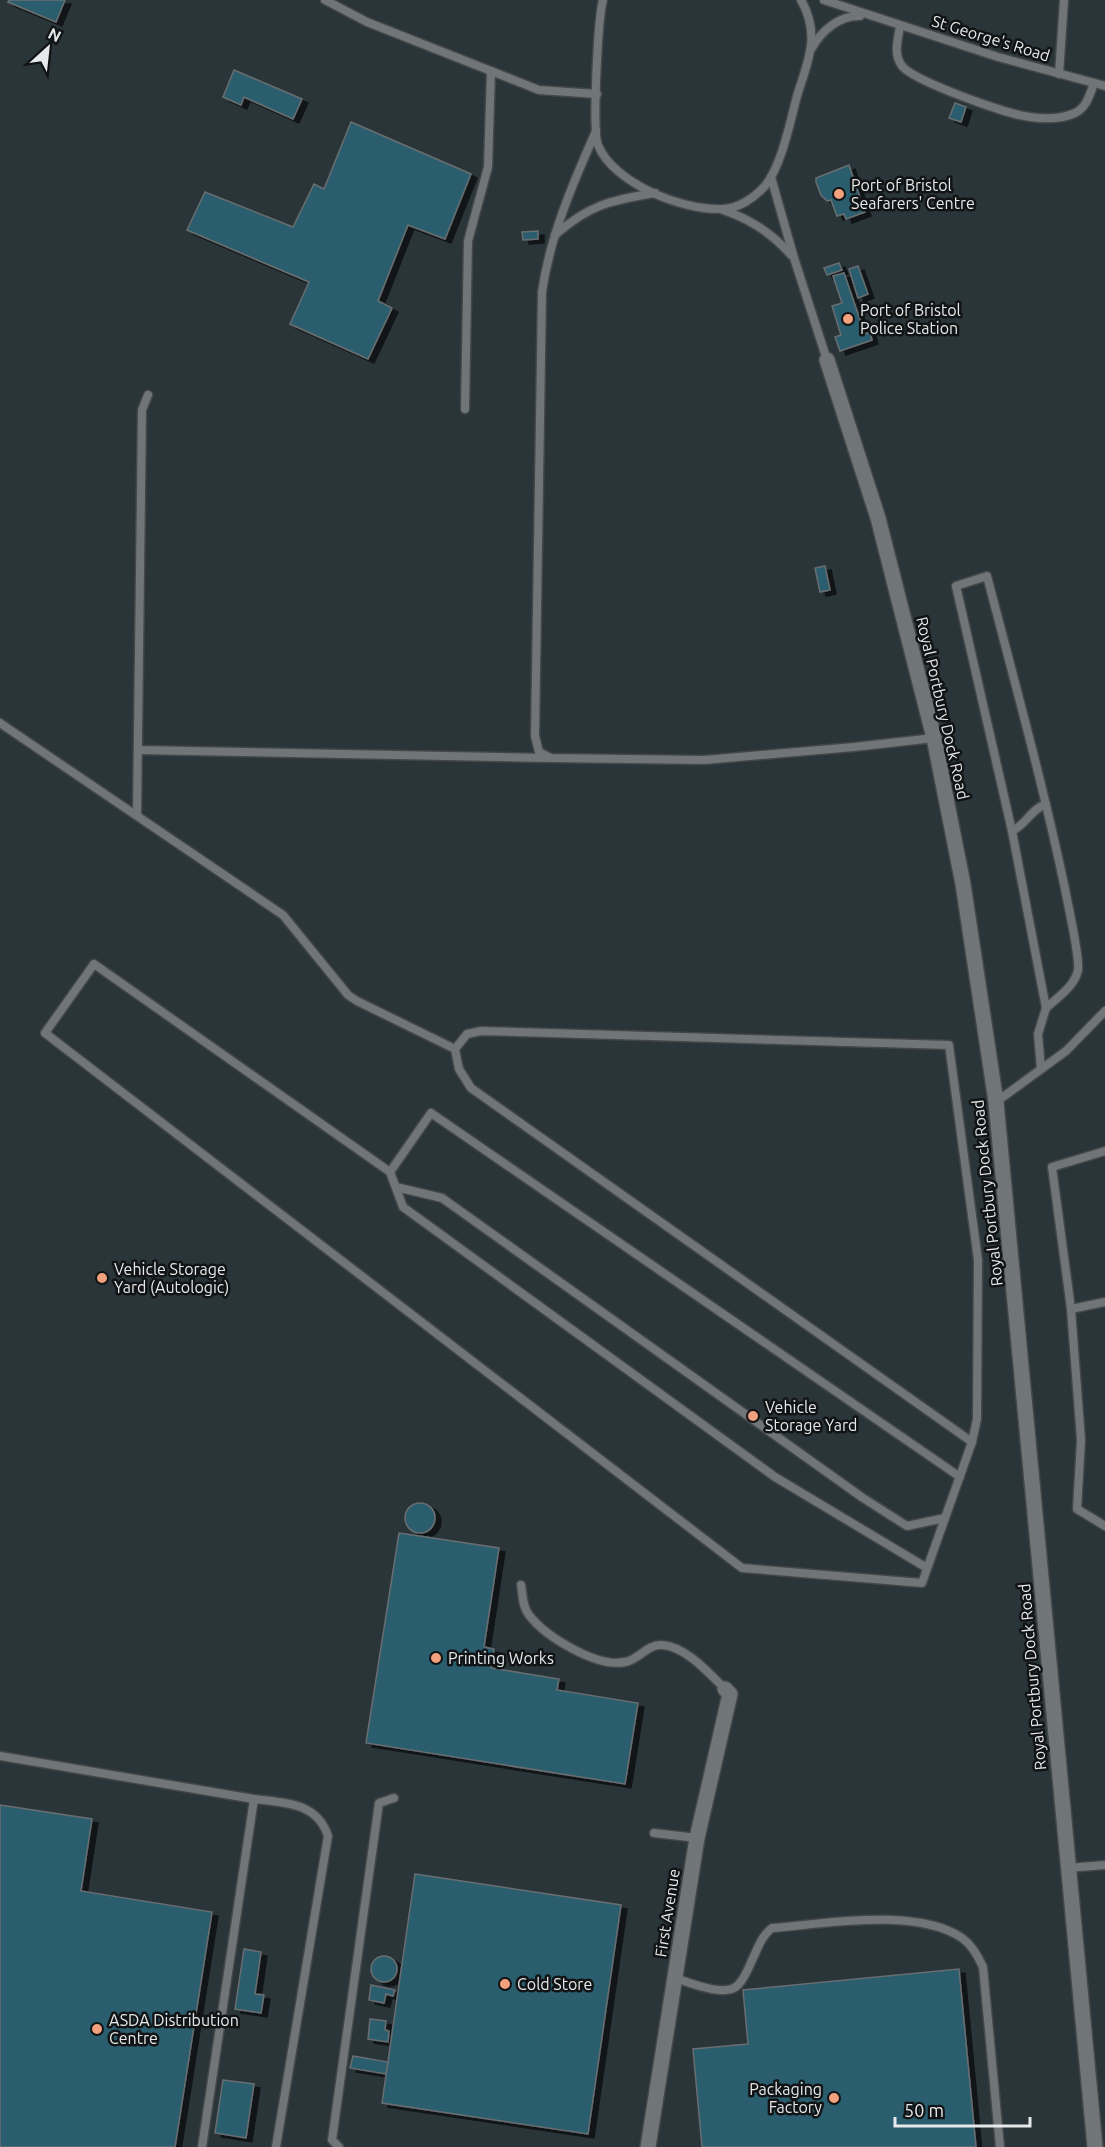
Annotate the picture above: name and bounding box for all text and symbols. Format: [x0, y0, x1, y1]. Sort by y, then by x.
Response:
street label: St George's Road [930, 12, 1052, 64]
north arrow [18, 18, 78, 78]
text: N [45, 24, 64, 45]
place label: Port of Bristol Seafarers' Centre [851, 176, 975, 212]
marker: Port of Bristol Seafarers' Centre [832, 187, 846, 201]
place label: Port of Bristol Police Station [860, 301, 961, 337]
marker: Port of Bristol Police Station [841, 312, 855, 326]
street label: Royal Portbury Dock Road [913, 615, 973, 801]
street label: Royal Portbury Dock Road [968, 1099, 1006, 1287]
place label: Vehicle Storage Yard (Autologic) [114, 1260, 229, 1297]
marker: Vehicle Storage Yard (Autologic) [95, 1271, 109, 1285]
place label: Vehicle Storage Yard [765, 1398, 857, 1434]
marker: Vehicle Storage Yard [746, 1409, 760, 1423]
street label: Royal Portbury Dock Road [1015, 1583, 1049, 1771]
place label: Printing Works [448, 1649, 554, 1667]
marker: Printing Works [429, 1651, 443, 1665]
street label: First Avenue [651, 1868, 683, 1958]
place label: Cold Store [517, 1975, 592, 1993]
marker: Cold Store [498, 1977, 512, 1991]
place label: ASDA Distribution Centre [109, 2011, 239, 2047]
marker: ASDA Distribution Centre [90, 2022, 104, 2036]
place label: Packaging Factory [749, 2080, 822, 2116]
scale bar [895, 2090, 1030, 2128]
marker: Packaging Factory [827, 2091, 841, 2105]
text: 50 m [904, 2100, 944, 2120]

